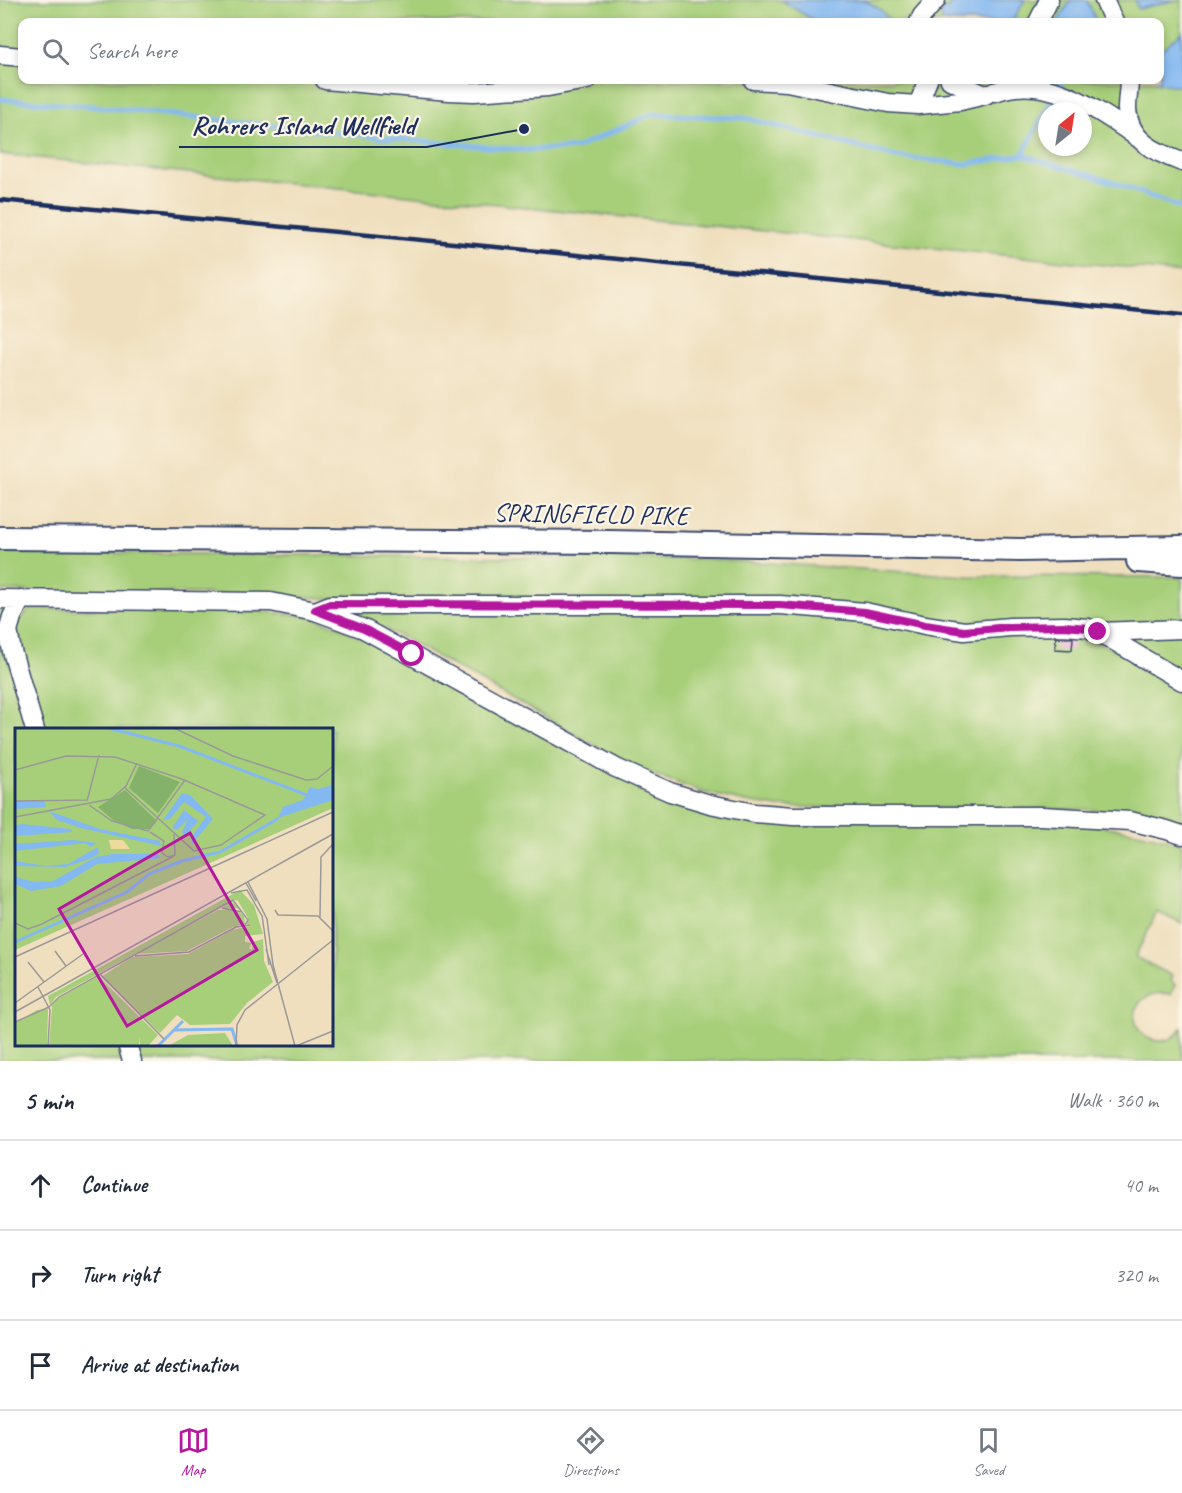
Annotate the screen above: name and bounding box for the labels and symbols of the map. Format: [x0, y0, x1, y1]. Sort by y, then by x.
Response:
callout: Rohrers Island Wellfield [179, 102, 427, 147]
north arrow [1038, 102, 1092, 156]
text: Rohrers Island Wellfield [191, 108, 419, 142]
street label: SPRINGFIELD PIKE [493, 496, 692, 532]
route end [1084, 618, 1110, 644]
route start [398, 640, 424, 666]
inset map [15, 728, 333, 1046]

